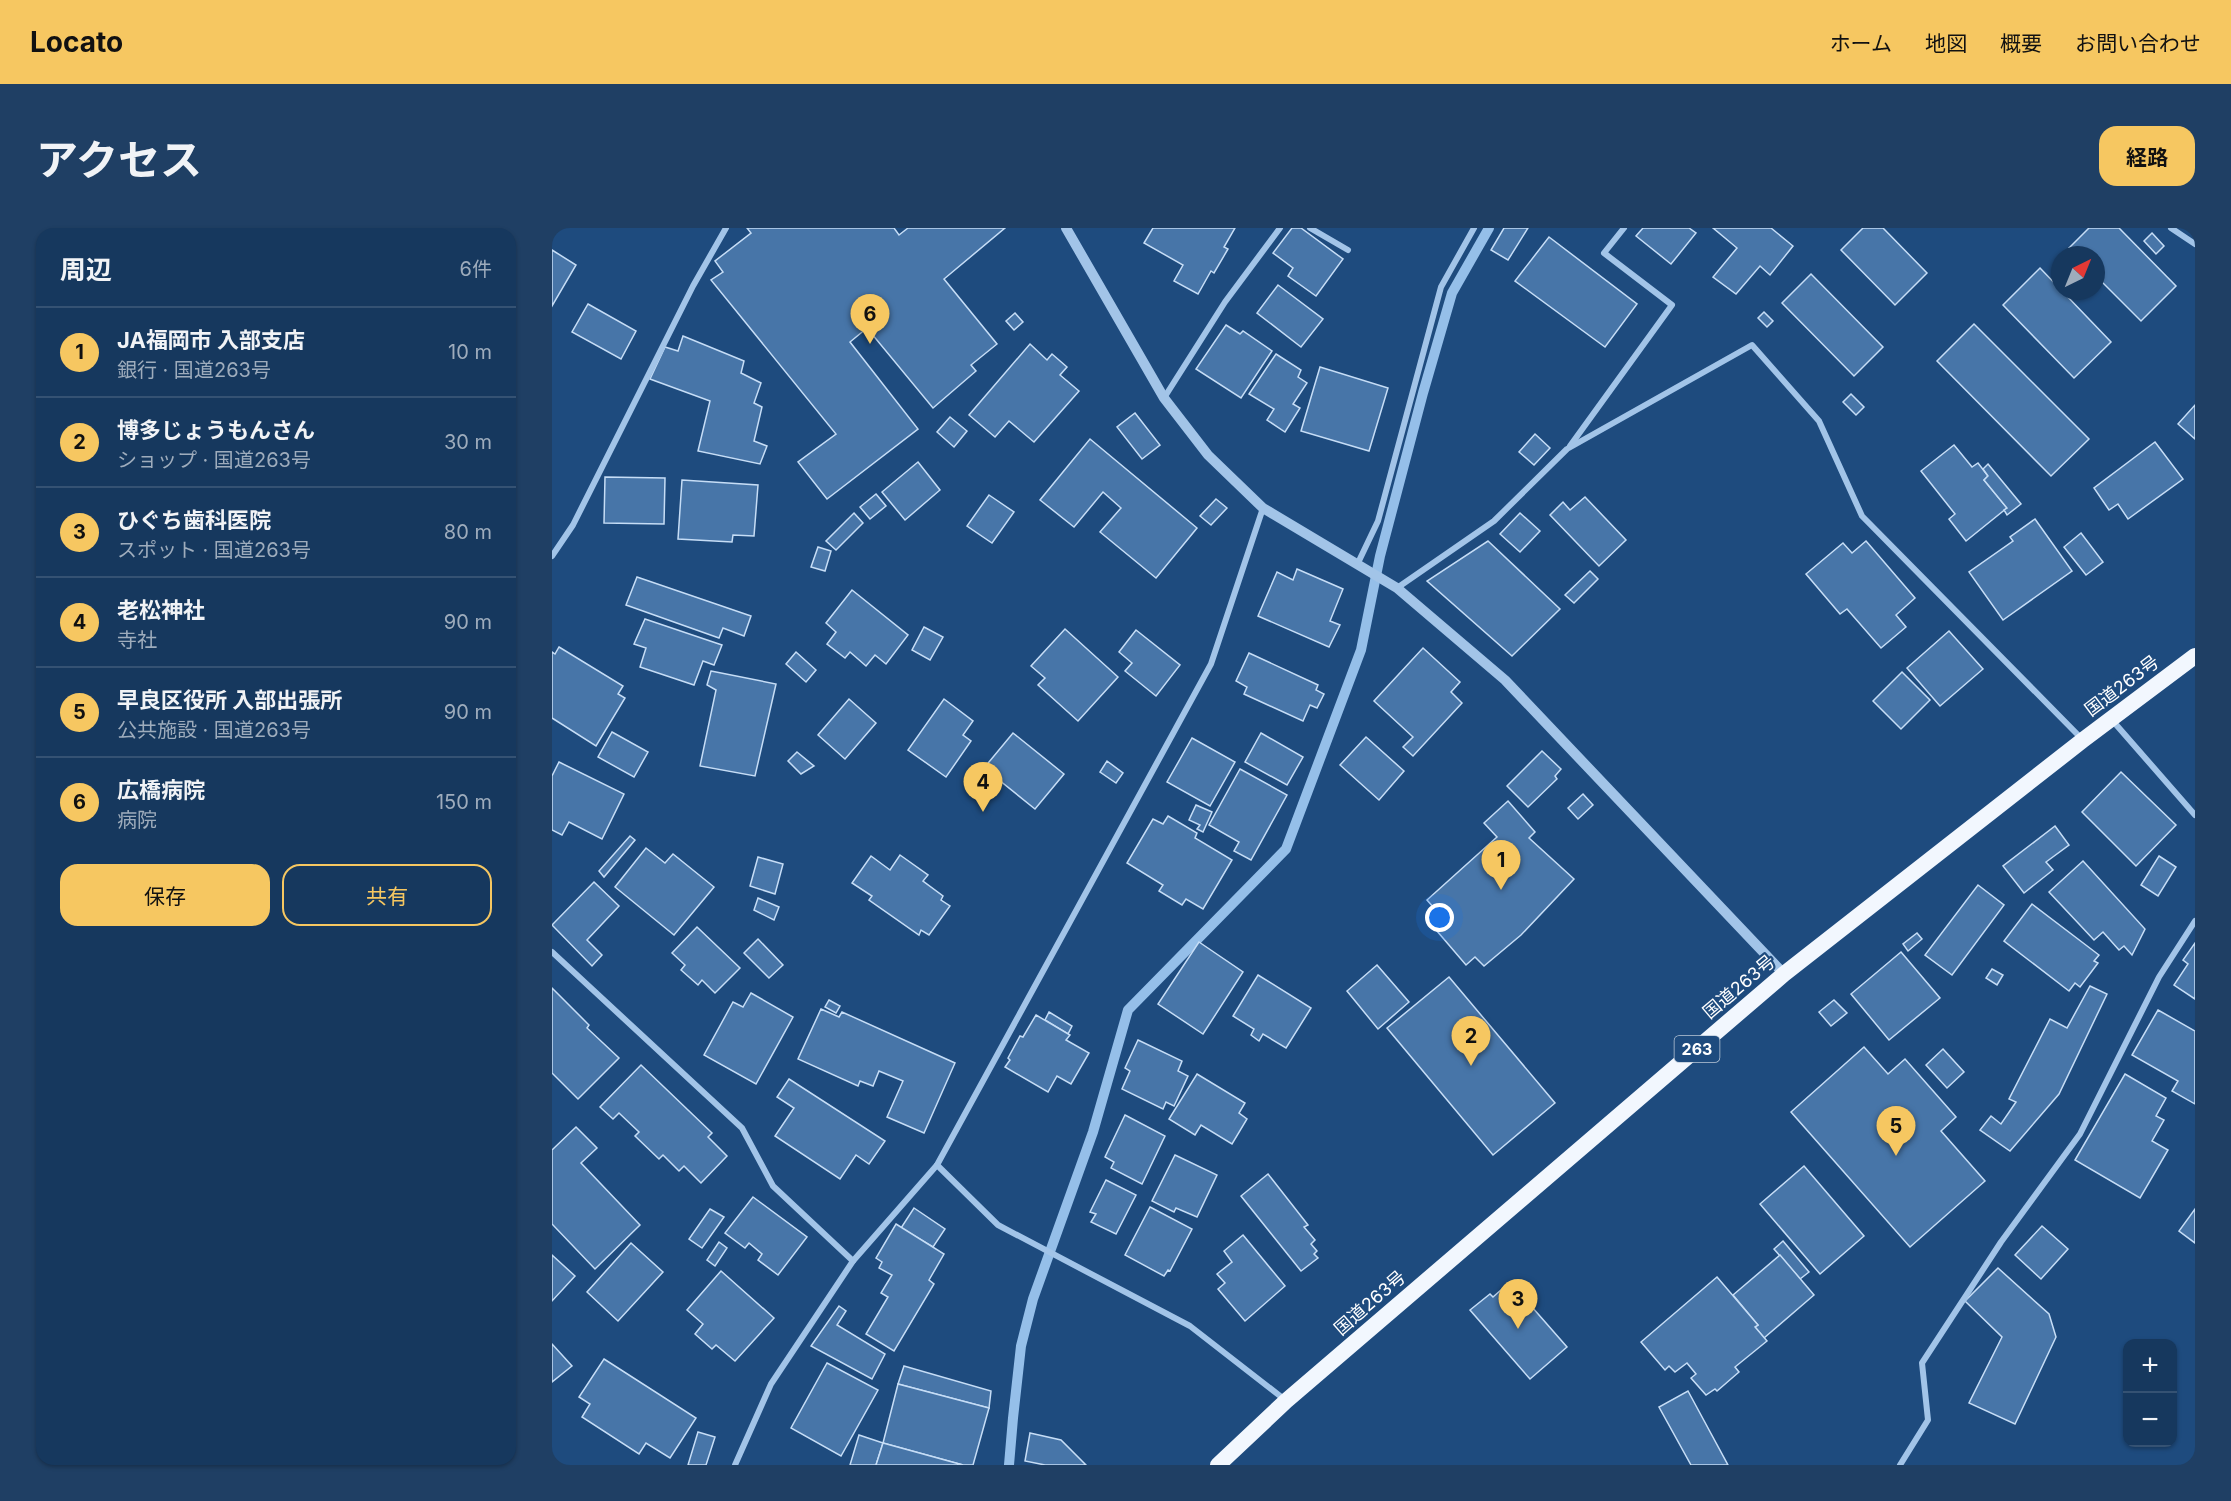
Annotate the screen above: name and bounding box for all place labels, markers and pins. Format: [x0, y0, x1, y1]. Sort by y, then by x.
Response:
pin: 6 [850, 294, 890, 344]
pin: 4 [964, 762, 1002, 812]
pin: 1 [1482, 840, 1520, 890]
pin: 2 [1452, 1016, 1490, 1066]
pin: 5 [1876, 1106, 1916, 1156]
pin: 3 [1498, 1280, 1538, 1329]

